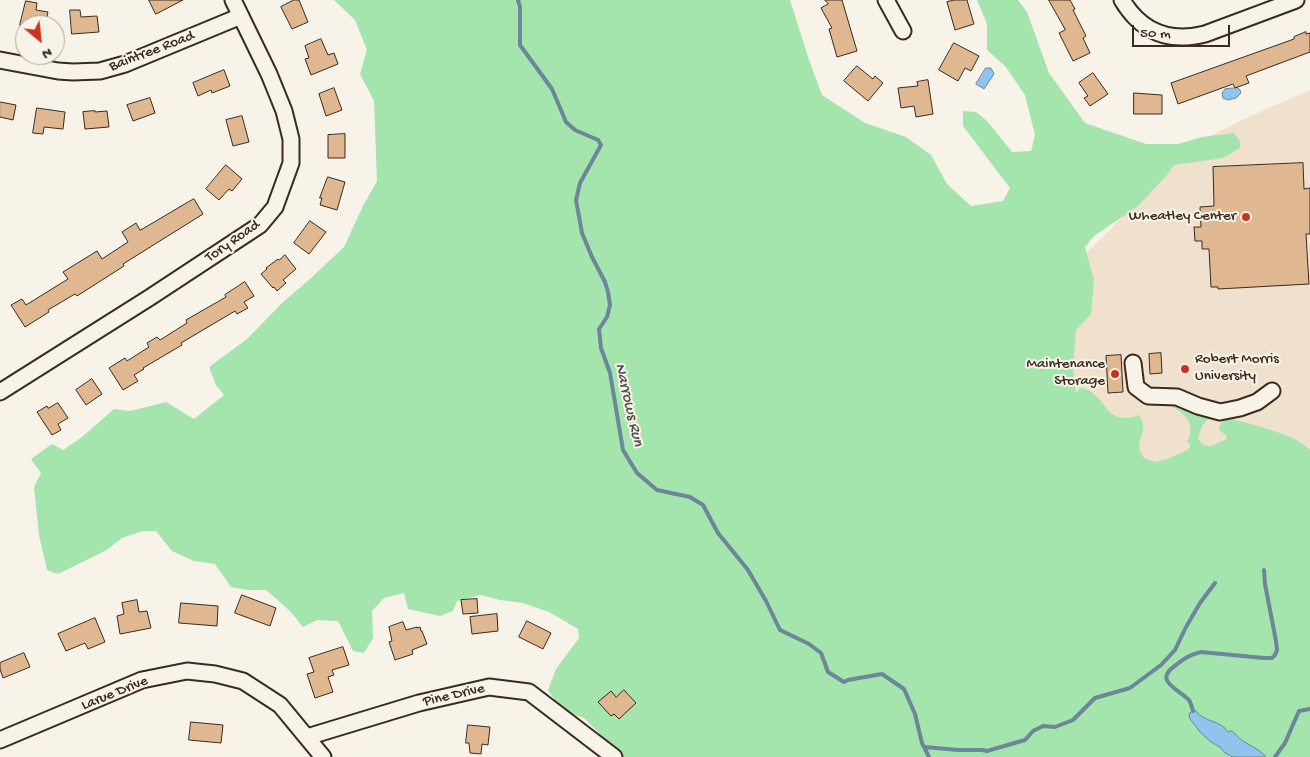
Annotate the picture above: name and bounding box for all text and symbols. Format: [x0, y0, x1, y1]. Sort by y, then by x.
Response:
north arrow [15, 15, 65, 65]
scale bar [1135, 15, 1232, 47]
text: 50 m [1140, 25, 1171, 43]
street label: Baintree Road [107, 28, 197, 76]
text: N [39, 43, 55, 62]
place label: Wheatley Center [1129, 208, 1236, 226]
marker: Wheatley Center [1240, 211, 1252, 223]
street label: Tory Road [202, 217, 264, 267]
place label: Robert Morris University [1195, 351, 1279, 386]
place label: Maintenance Storage [1027, 356, 1105, 391]
water label: Narrows Run [609, 362, 647, 448]
marker: Robert Morris University [1179, 363, 1191, 375]
marker: Maintenance Storage [1109, 368, 1121, 380]
street label: Larue Drive [79, 673, 151, 715]
street label: Pine Drive [421, 680, 487, 712]

